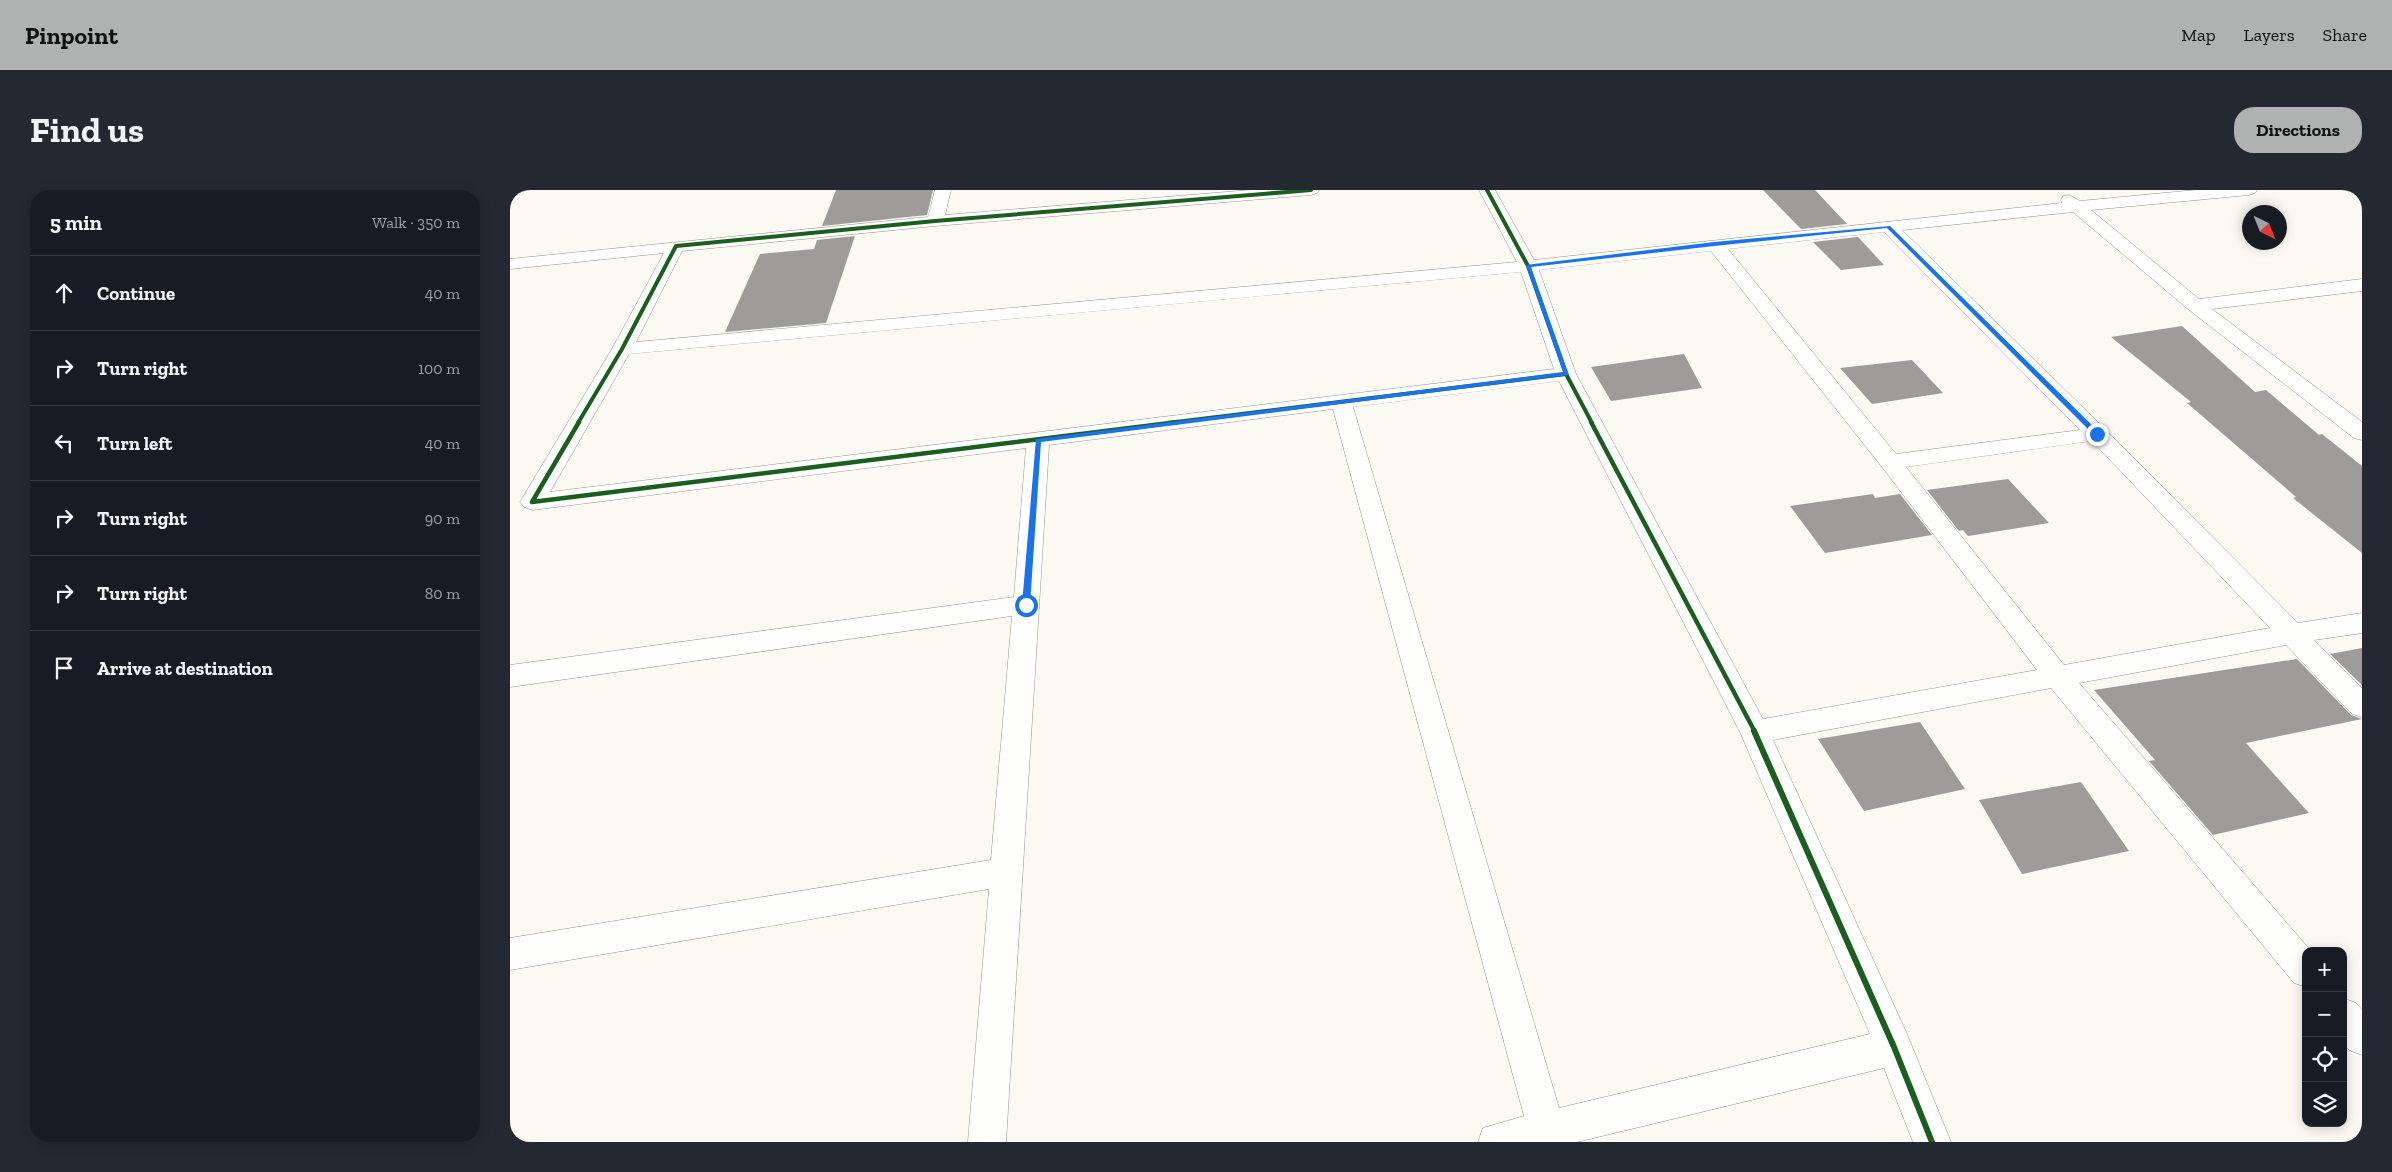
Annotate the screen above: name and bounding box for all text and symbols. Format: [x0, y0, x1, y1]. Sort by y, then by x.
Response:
text: Pinpoint [25, 21, 118, 50]
text: Map [2181, 24, 2216, 46]
text: Layers [2244, 24, 2295, 46]
text: Share [2323, 24, 2367, 46]
button: Directions [2234, 107, 2362, 153]
text: Find us [30, 109, 144, 151]
north arrow [2242, 205, 2287, 250]
text: 5 min [50, 210, 102, 235]
text: Walk · 350 m [372, 213, 460, 232]
icon: ahead [50, 279, 78, 307]
text: Continue [97, 282, 175, 305]
text: 40 m [425, 284, 460, 303]
icon: right [50, 354, 78, 382]
text: Turn right [97, 357, 187, 380]
text: 100 m [418, 359, 460, 378]
route end [2086, 423, 2109, 446]
icon: left [50, 429, 78, 457]
text: Turn left [97, 432, 172, 455]
text: 40 m [425, 434, 460, 453]
icon: right [50, 504, 78, 532]
text: Turn right [97, 507, 187, 530]
text: 90 m [425, 509, 460, 528]
icon: right [50, 579, 78, 607]
text: Turn right [97, 582, 187, 605]
text: 80 m [425, 584, 460, 603]
route start [1015, 594, 1038, 617]
icon: arrive [50, 654, 78, 682]
text: Arrive at destination [97, 657, 273, 680]
map controls [2302, 947, 2347, 1127]
button: + [2302, 947, 2347, 992]
button: − [2302, 992, 2347, 1037]
button: locate [2302, 1037, 2347, 1082]
button: layers [2302, 1082, 2347, 1127]

